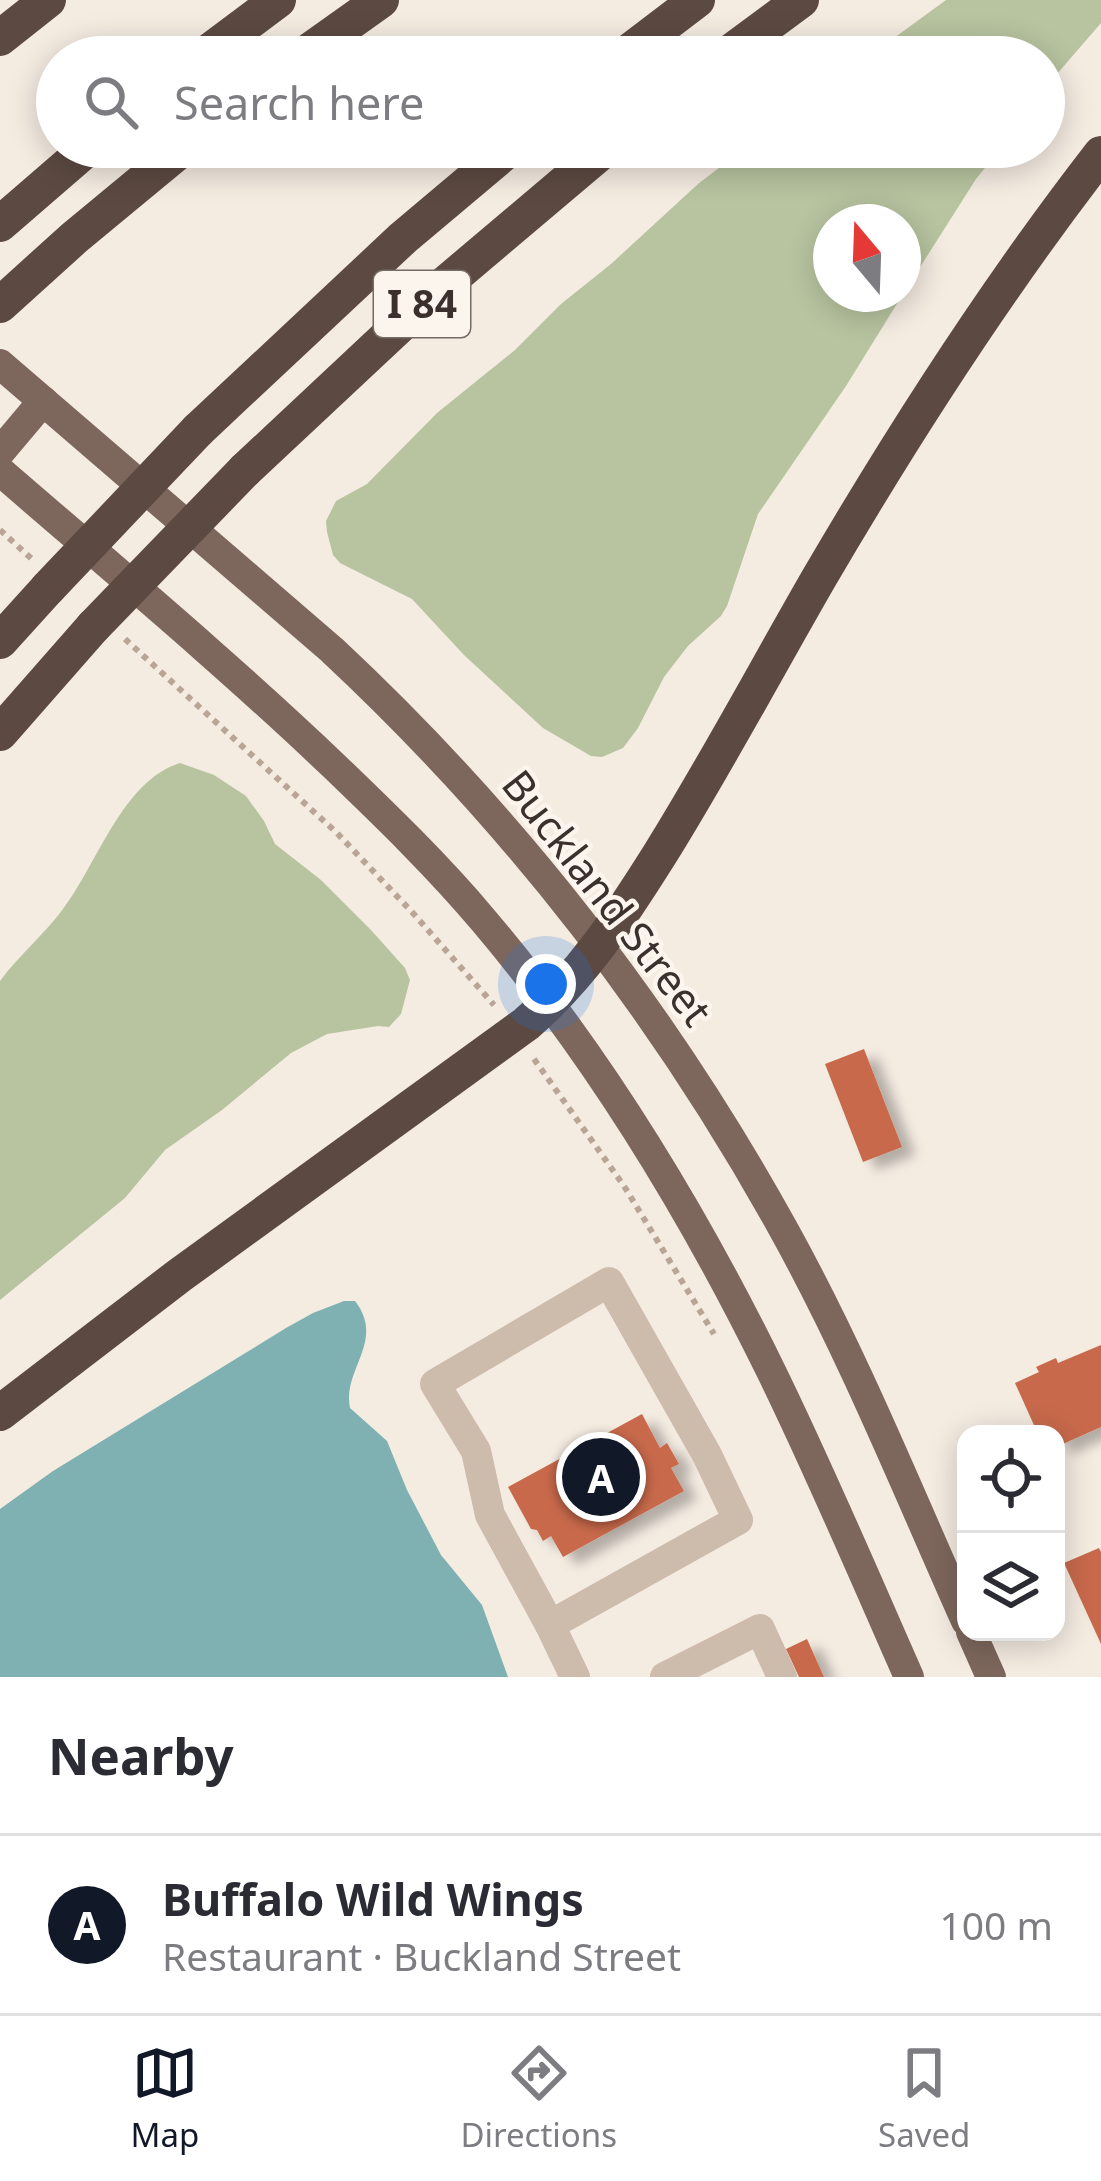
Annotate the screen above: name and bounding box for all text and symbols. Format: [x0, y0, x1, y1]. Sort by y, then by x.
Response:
search box [36, 36, 1065, 168]
icon: search [78, 69, 144, 135]
text: Search here [174, 72, 424, 133]
north arrow [813, 204, 921, 312]
road number: I 84 [374, 271, 470, 337]
street label: Buckland Street [490, 757, 726, 1037]
your location [516, 954, 576, 1014]
map controls [957, 1425, 1065, 1641]
button: locate [957, 1425, 1065, 1533]
pin: A [562, 1432, 640, 1522]
button: layers [957, 1533, 1065, 1641]
text: Nearby [48, 1720, 234, 1790]
text: Buffalo Wild Wings [162, 1868, 584, 1929]
text: A [74, 1898, 101, 1951]
text: 100 m [939, 1898, 1053, 1951]
text: Restaurant · Buckland Street [162, 1929, 681, 1982]
tab: Map [131, 2040, 199, 2157]
tab: Directions [460, 2040, 617, 2157]
tab: Saved [878, 2040, 970, 2157]

